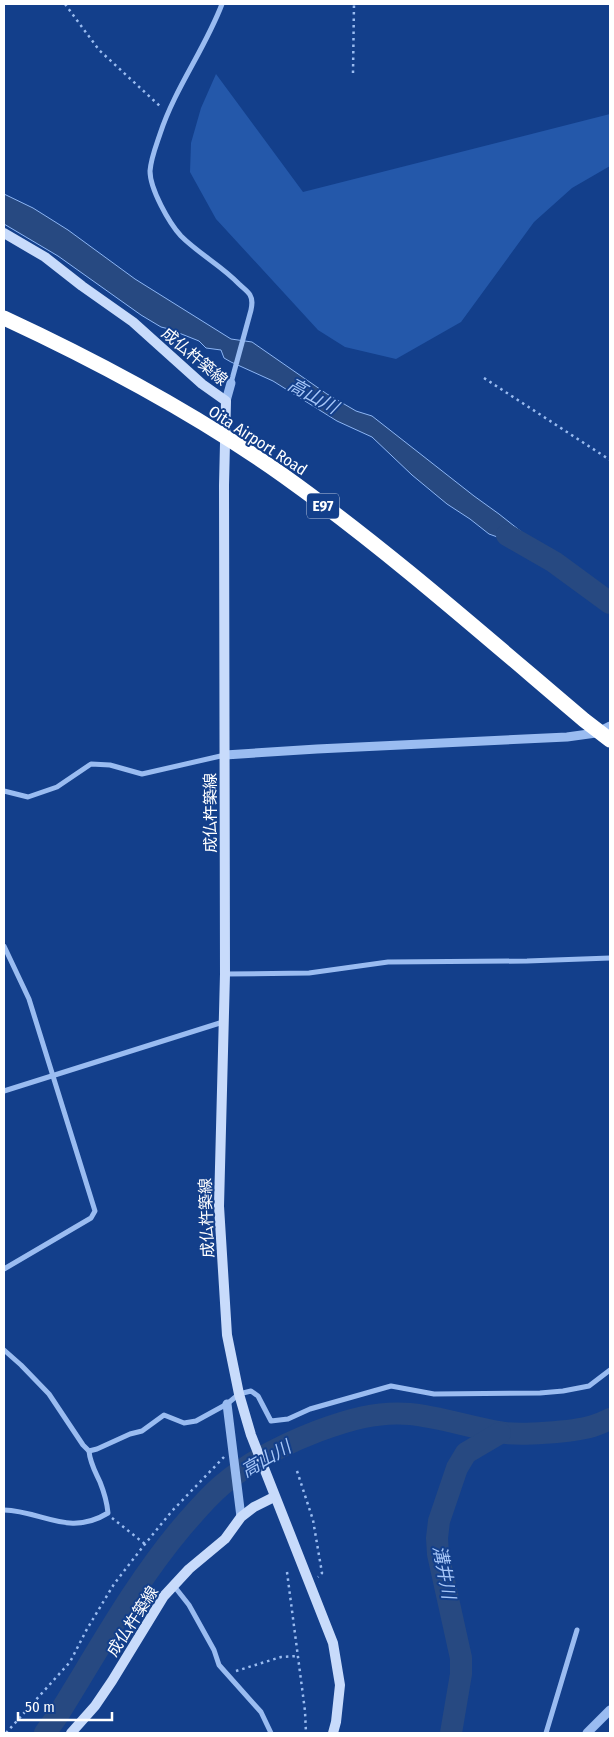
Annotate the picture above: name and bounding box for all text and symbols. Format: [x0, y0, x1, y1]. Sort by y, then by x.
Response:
street label: 成仏杵築線 [158, 323, 231, 389]
water label: 高山川 [284, 373, 344, 420]
street label: Oita Airport Road [205, 402, 311, 479]
road number: E97 [307, 494, 339, 518]
street label: 成仏杵築線 [201, 773, 220, 853]
street label: 成仏杵築線 [196, 1178, 217, 1258]
water label: 高山川 [237, 1435, 297, 1482]
water label: 溝井川 [428, 1543, 460, 1603]
street label: 成仏杵築線 [103, 1583, 162, 1660]
scale bar [18, 1690, 111, 1722]
text: 50 m [25, 1698, 55, 1716]

